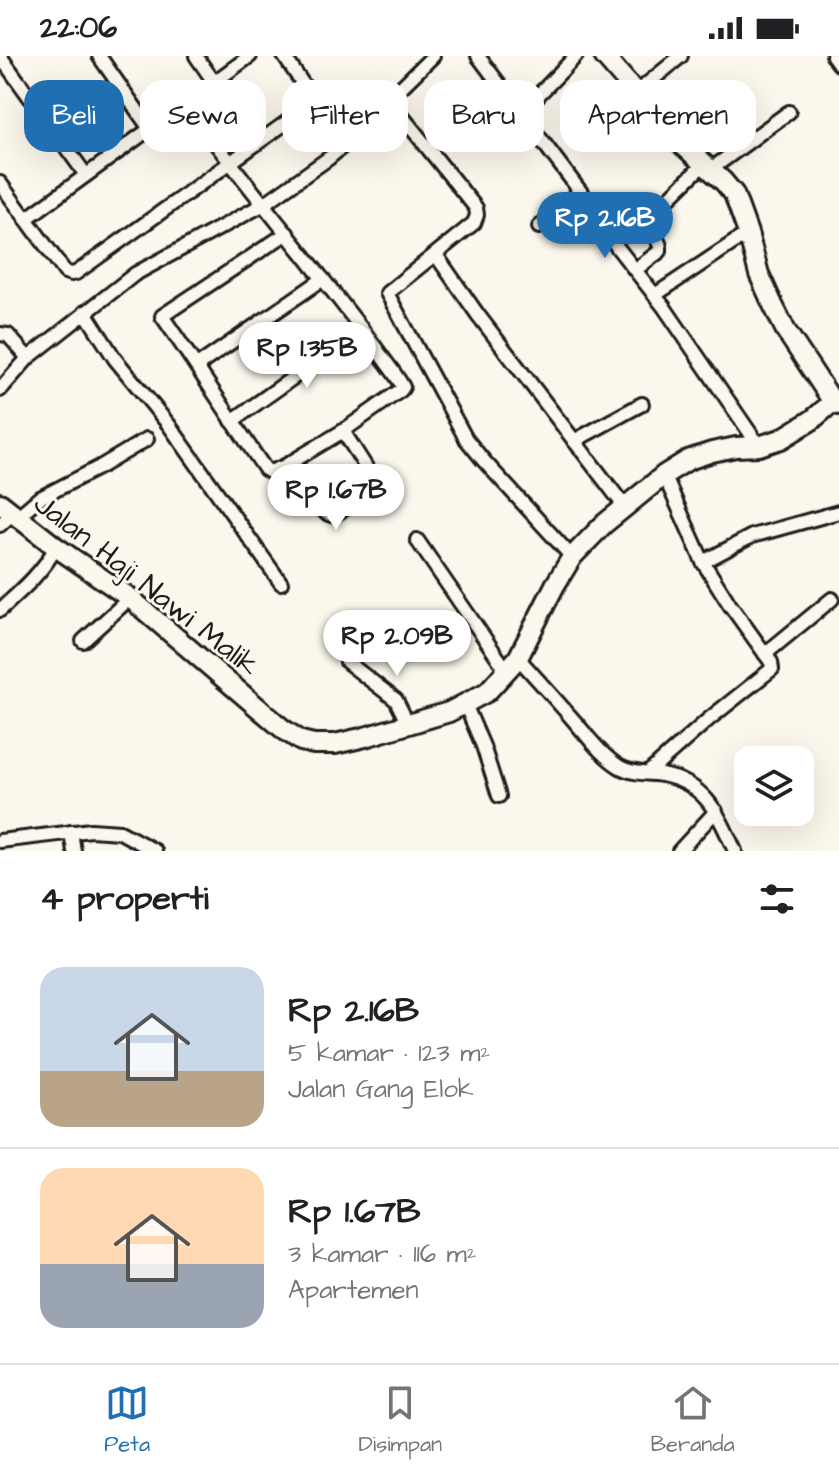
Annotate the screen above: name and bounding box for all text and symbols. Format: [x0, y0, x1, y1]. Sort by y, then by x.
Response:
text: 22:06 [40, 7, 117, 49]
chip: Beli [24, 80, 124, 152]
chip: Sewa [140, 80, 266, 152]
chip: Filter [282, 80, 408, 152]
chip: Baru [424, 80, 544, 152]
chip: Apartemen [560, 80, 756, 152]
pin: Rp 2.16B [522, 192, 688, 260]
text: Rp 2.16B [555, 200, 655, 236]
pin: Rp 1.35B [224, 322, 390, 390]
text: Rp 1.35B [257, 330, 357, 366]
pin: Rp 1.67B [253, 464, 419, 532]
text: Rp 1.67B [285, 472, 387, 508]
street label: Jalan Haji Nawi Malik [25, 483, 268, 686]
pin: Rp 2.09B [314, 610, 480, 678]
text: Rp 2.09B [341, 618, 453, 654]
map controls [734, 746, 814, 826]
button: layers [734, 746, 814, 826]
text: 4 properti [40, 875, 209, 923]
icon: filters [755, 877, 799, 921]
text: Rp 2.16B [288, 987, 419, 1035]
icon: home [104, 999, 200, 1095]
text: 5 kamar · 123 m² [288, 1035, 490, 1071]
text: Jalan Gang Elok [288, 1071, 474, 1107]
text: Rp 1.67B [288, 1188, 420, 1236]
icon: home [104, 1200, 200, 1296]
text: 3 kamar · 116 m² [288, 1236, 476, 1272]
text: Apartemen [288, 1272, 419, 1308]
tab: Peta [104, 1381, 150, 1460]
tab: Disimpan [359, 1381, 442, 1460]
tab: Beranda [650, 1381, 735, 1460]

